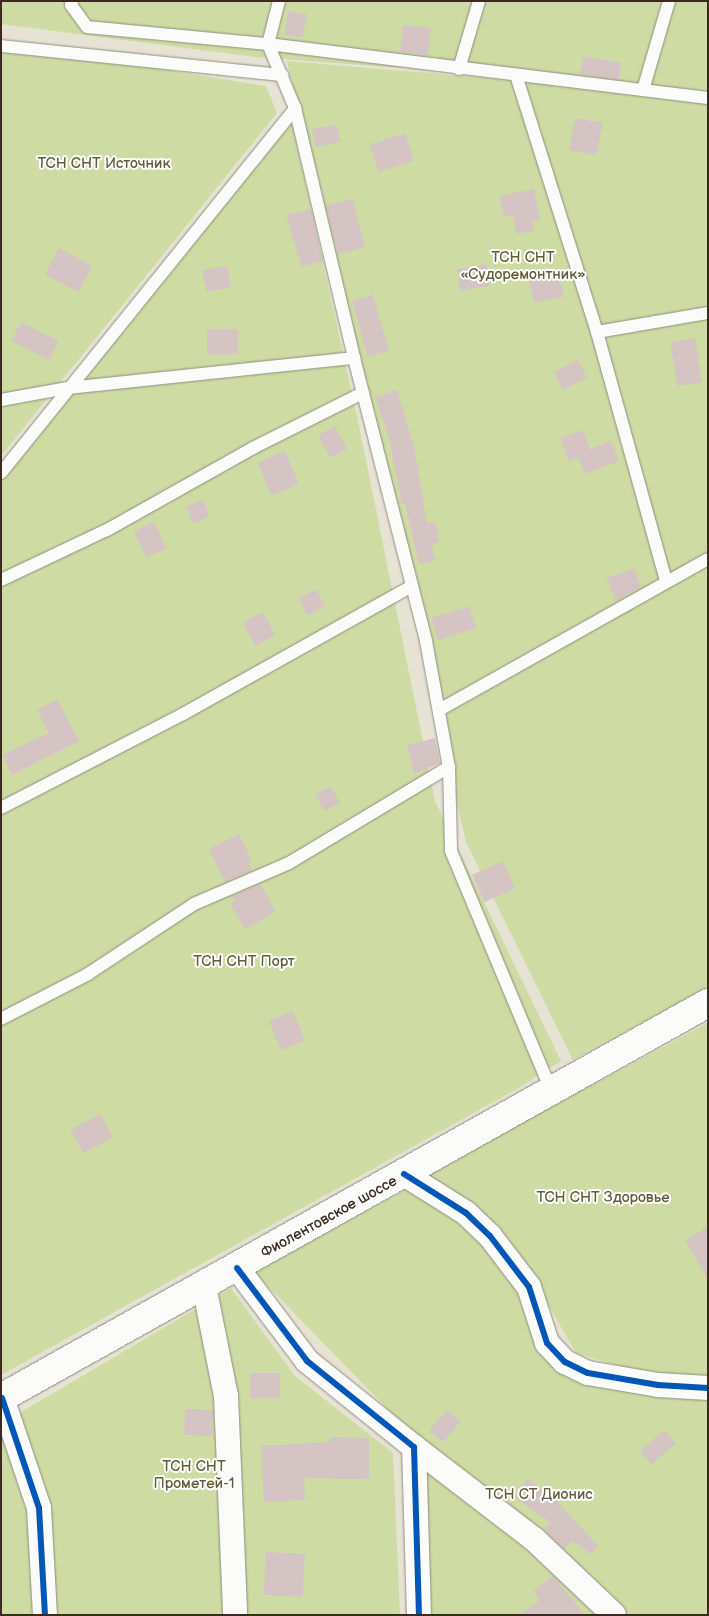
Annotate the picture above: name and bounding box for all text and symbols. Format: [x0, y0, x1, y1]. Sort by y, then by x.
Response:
park label: ТСН СНТ Источник [38, 155, 170, 173]
park label: ТСН СНТ «Судоремонтник» [460, 248, 586, 283]
park label: ТСН СНТ Порт [193, 953, 295, 971]
street label: Фиолентовское шоссе [258, 1172, 400, 1262]
park label: ТСН СНТ Здоровье [536, 1189, 670, 1207]
park label: ТСН СНТ Прометей-1 [154, 1457, 234, 1492]
park label: ТСН СТ Дионис [485, 1486, 593, 1504]

